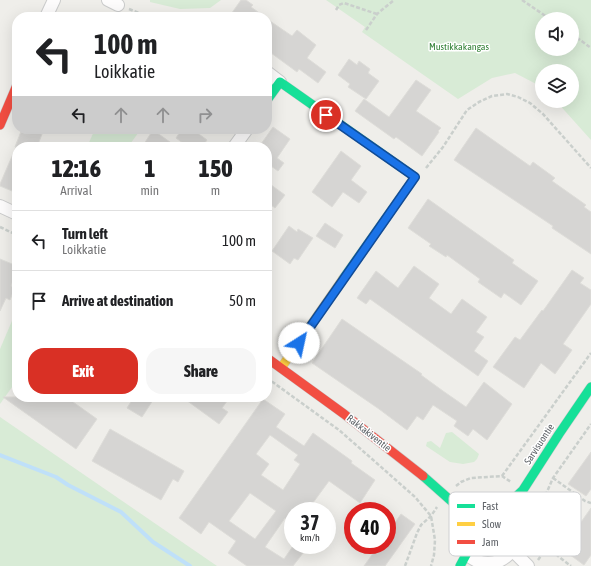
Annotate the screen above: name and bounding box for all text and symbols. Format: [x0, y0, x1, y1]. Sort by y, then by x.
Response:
map controls [535, 12, 579, 108]
button: sound [535, 12, 579, 56]
icon: left [28, 28, 80, 80]
text: 100 m [94, 28, 157, 60]
park label: Mustikkakangas [429, 41, 489, 52]
text: Loikkatie [94, 61, 155, 82]
button: layers [535, 64, 579, 108]
pin [309, 98, 343, 132]
icon: left [68, 104, 90, 126]
icon: ahead [110, 104, 132, 126]
icon: ahead [152, 104, 174, 126]
icon: right [194, 104, 216, 126]
icon: arrive [315, 104, 337, 126]
text: 12:16 [52, 155, 101, 182]
text: 1 [144, 155, 155, 182]
text: 150 [199, 155, 232, 182]
text: Arrival [60, 183, 92, 198]
text: min [140, 183, 159, 198]
text: m [211, 183, 220, 198]
text: Turn left [62, 225, 108, 242]
icon: left [28, 230, 50, 252]
text: 100 m [222, 232, 256, 249]
text: Loikkatie [62, 242, 106, 257]
icon: arrive [28, 290, 50, 312]
text: Arrive at destination [62, 292, 173, 309]
text: 50 m [229, 292, 256, 309]
position arrow [278, 322, 320, 364]
button: Exit [28, 348, 138, 394]
button: Share [146, 348, 256, 394]
street label: Rakkakiventie [345, 412, 393, 454]
street label: Sarvisuontie [522, 421, 556, 466]
legend [449, 492, 581, 556]
text: Fast [482, 500, 498, 512]
speed limit sign: 40 [344, 502, 396, 554]
text: 37 [301, 511, 319, 534]
text: Slow [482, 518, 501, 530]
text: km/h [300, 532, 320, 543]
text: Jam [482, 536, 499, 548]

